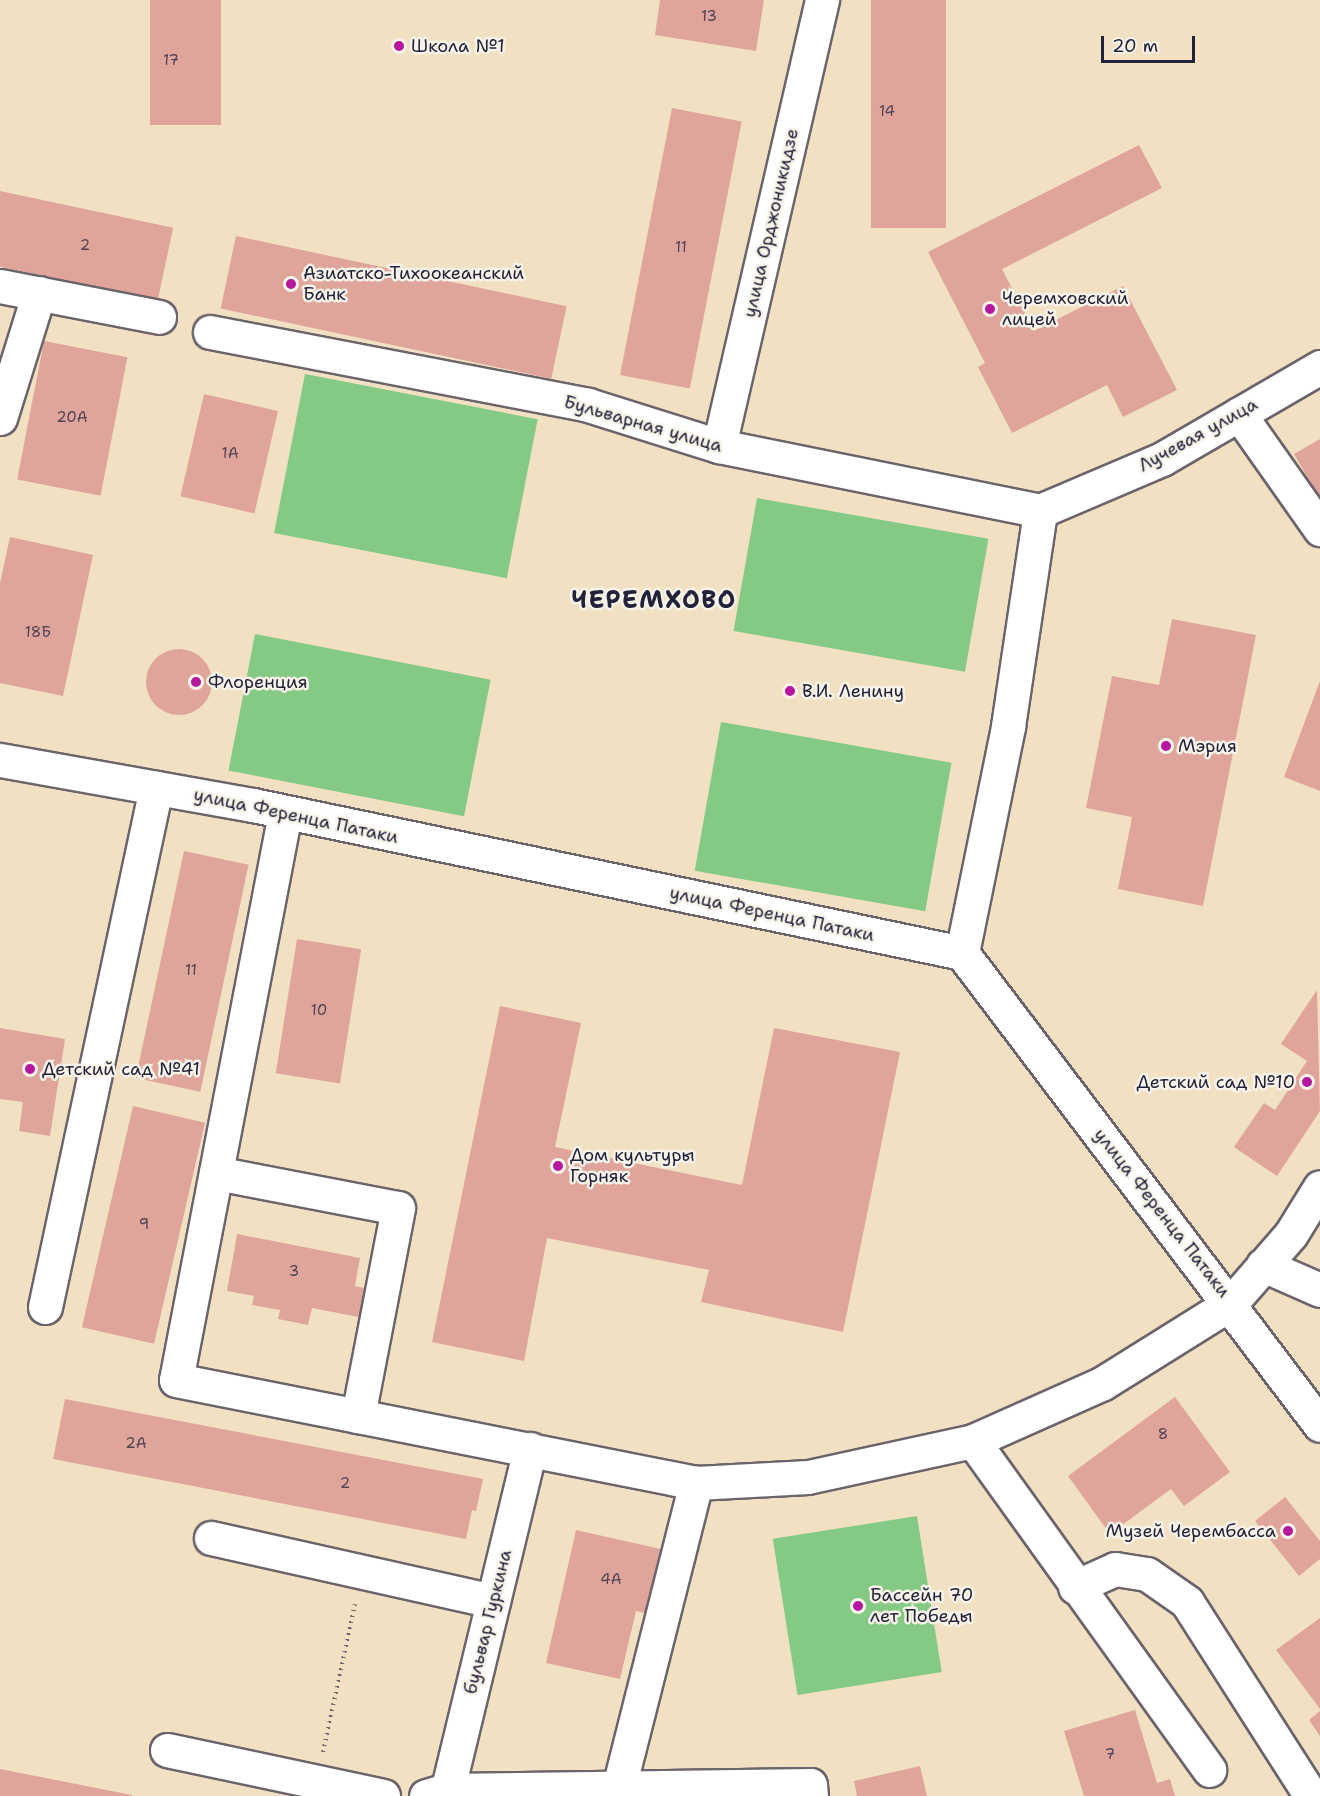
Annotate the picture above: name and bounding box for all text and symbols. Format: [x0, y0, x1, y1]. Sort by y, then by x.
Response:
house number: 13 [701, 8, 717, 26]
scale bar [1104, 24, 1198, 62]
text: 20 m [1112, 34, 1158, 58]
place label: Школа №1 [411, 35, 505, 57]
marker: Школа №1 [392, 39, 406, 53]
house number: 17 [163, 52, 179, 70]
house number: 14 [879, 103, 895, 121]
street label: улица Орджоникидзе [739, 127, 803, 319]
house number: 2 [80, 237, 90, 255]
house number: 11 [675, 239, 687, 257]
place label: Азиатско-Тихоокеанский Банк [303, 263, 524, 306]
marker: Азиатско-Тихоокеанский Банк [284, 277, 298, 291]
place label: Черемховский лицей [1002, 288, 1128, 330]
marker: Черемховский лицей [983, 302, 997, 316]
street label: Бульварная улица [561, 391, 725, 457]
street label: Лучевая улица [1135, 393, 1261, 477]
house number: 20А [56, 409, 88, 427]
house number: 1А [221, 445, 239, 463]
district label: ЧЕРЕМХОВО [571, 587, 737, 615]
house number: 18Б [25, 624, 51, 642]
place label: Флоренция [208, 671, 308, 693]
marker: Флоренция [189, 675, 203, 689]
place label: В.И. Ленину [802, 680, 904, 702]
marker: В.И. Ленину [783, 684, 797, 698]
place label: Мэрия [1178, 735, 1237, 757]
marker: Мэрия [1159, 739, 1173, 753]
street label: улица Ференца Патаки [192, 784, 400, 848]
street label: улица Ференца Патаки [668, 882, 876, 946]
house number: 11 [185, 962, 197, 980]
house number: 10 [311, 1002, 327, 1020]
place label: Детский сад №41 [42, 1058, 200, 1080]
marker: Детский сад №41 [23, 1062, 37, 1076]
place label: Детский сад №10 [1137, 1071, 1295, 1093]
marker: Детский сад №10 [1300, 1075, 1314, 1089]
street label: улица Ференца Патаки [1089, 1124, 1235, 1302]
place label: Дом культуры Горняк [570, 1145, 695, 1188]
marker: Дом культуры Горняк [551, 1159, 565, 1173]
house number: 9 [139, 1216, 149, 1234]
house number: 3 [289, 1263, 299, 1281]
house number: 8 [1158, 1426, 1168, 1444]
house number: 2А [125, 1435, 147, 1453]
house number: 2 [340, 1475, 350, 1493]
place label: Музей Черембасса [1106, 1520, 1276, 1542]
marker: Музей Черембасса [1281, 1524, 1295, 1538]
street label: бульвар Гуркина [460, 1548, 516, 1696]
house number: 4А [600, 1571, 622, 1589]
place label: Бассейн 70 лет Победы [870, 1585, 973, 1628]
marker: Бассейн 70 лет Победы [851, 1599, 865, 1613]
house number: 7 [1105, 1746, 1115, 1764]

